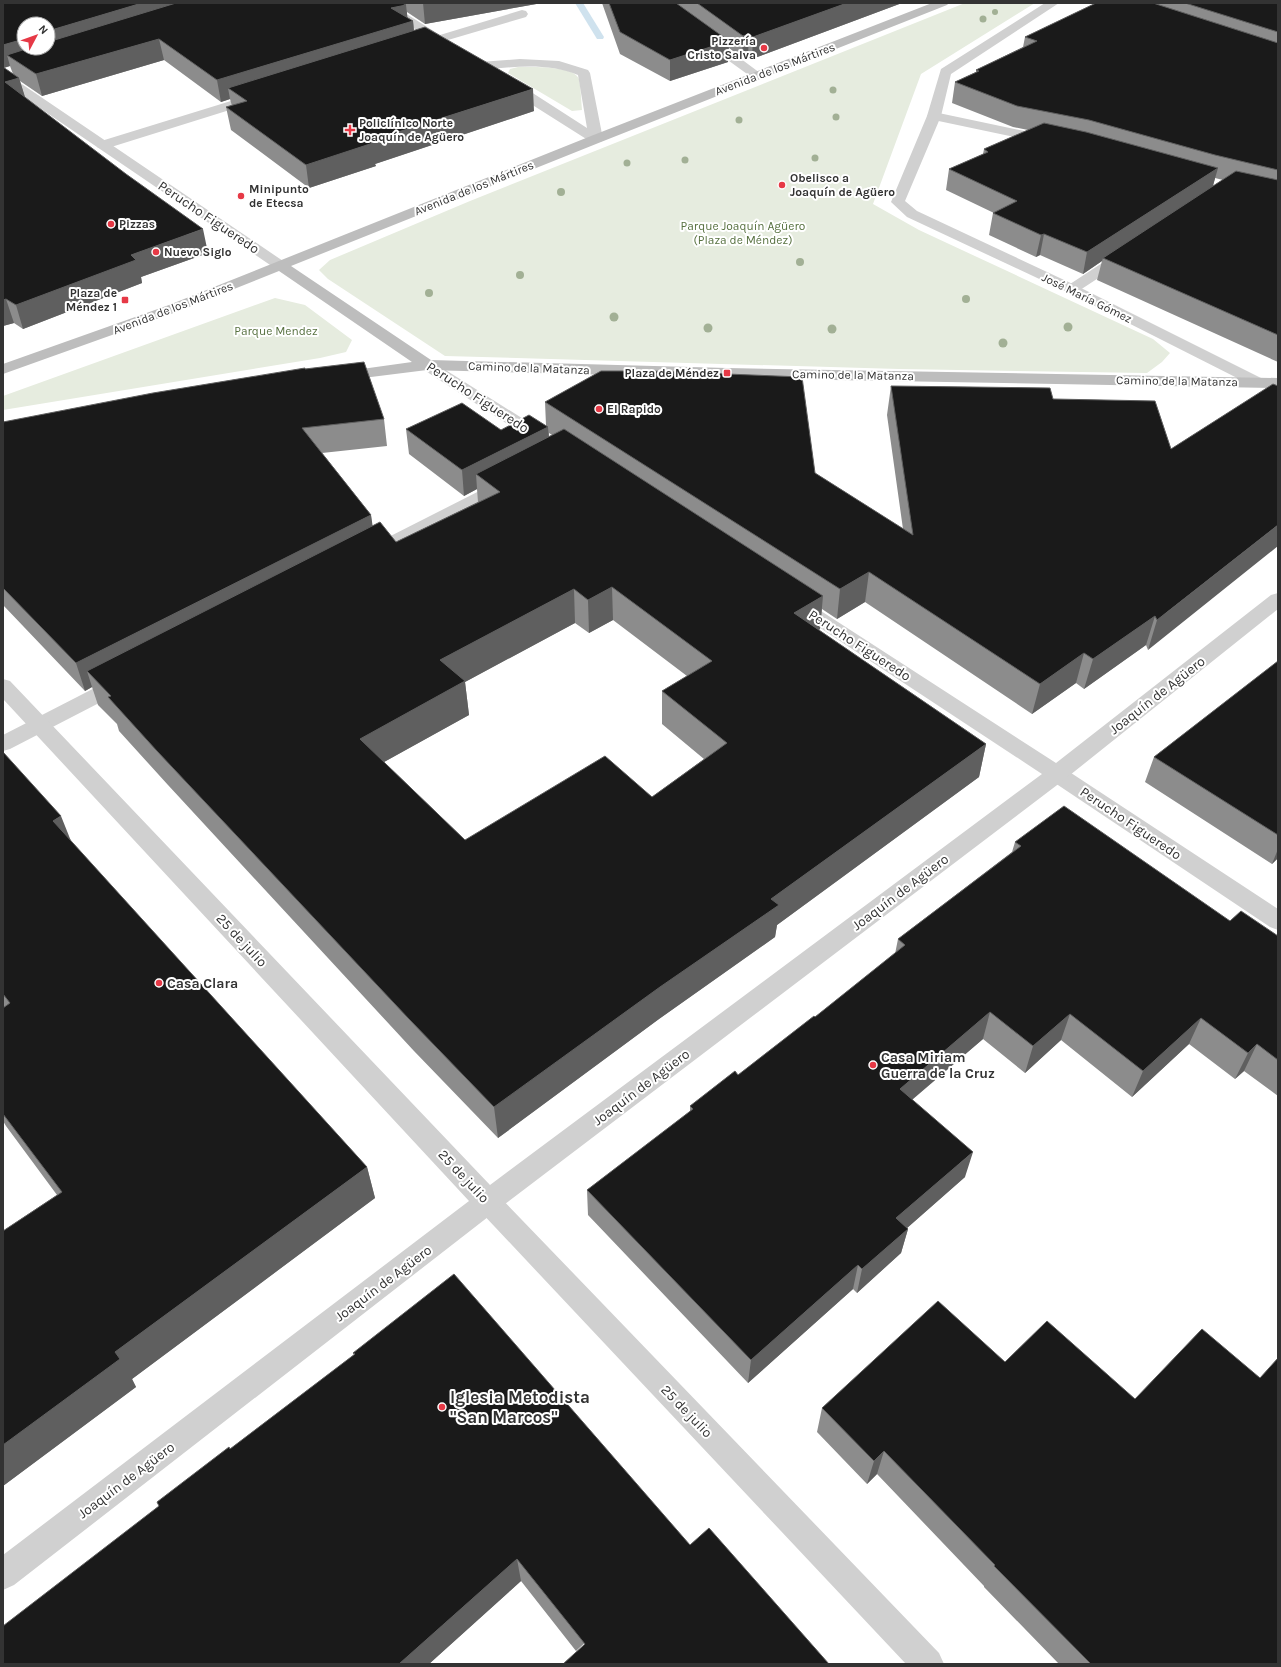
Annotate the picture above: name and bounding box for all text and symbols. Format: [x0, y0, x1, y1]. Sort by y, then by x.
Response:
north arrow [16, 16, 56, 56]
text: N [36, 23, 51, 37]
place label: Pizzería Cristo Salva [687, 34, 756, 62]
street label: Avenida de los Mártires [713, 40, 837, 98]
marker: Pizzería Cristo Salva [759, 43, 769, 53]
place label: Policlínico Norte Joaquín de Agüero [359, 116, 464, 144]
marker: Policlínico Norte Joaquín de Agüero [344, 124, 356, 136]
street label: Avenida de los Mártires [412, 158, 536, 218]
place label: Obelisco a Joaquín de Agüero [790, 171, 895, 199]
street label: Perucho Figueredo [155, 177, 263, 258]
marker: Obelisco a Joaquín de Agüero [777, 180, 787, 190]
place label: Minipunto de Etecsa [249, 182, 309, 210]
marker: Minipunto de Etecsa [236, 191, 246, 201]
place label: Pizzas [119, 217, 155, 231]
marker: Pizzas [106, 219, 116, 229]
park label: Parque Joaquín Agüero (Plaza de Méndez) [681, 219, 805, 247]
place label: Nuevo Siglo [164, 245, 232, 259]
marker: Nuevo Siglo [151, 247, 161, 257]
street label: José María Gómez [1040, 270, 1134, 326]
street label: Avenida de los Mártires [111, 279, 235, 337]
place label: Plaza de Méndez 1 [66, 286, 117, 314]
marker: Plaza de Méndez 1 [120, 295, 130, 305]
park label: Parque Mendez [234, 324, 318, 338]
street label: Perucho Figueredo [423, 358, 532, 437]
street label: Camino de la Matanza [468, 359, 590, 377]
place label: Plaza de Méndez [625, 366, 719, 380]
street label: Camino de la Matanza [792, 367, 914, 383]
marker: Plaza de Méndez [722, 368, 732, 378]
street label: Camino de la Matanza [1116, 373, 1238, 389]
place label: El Rapido [607, 402, 661, 416]
marker: El Rapido [594, 404, 604, 414]
street label: Perucho Figueredo [805, 606, 914, 685]
street label: Joaquín de Agüero [1106, 653, 1209, 738]
street label: Perucho Figueredo [1077, 783, 1185, 864]
street label: Joaquín de Agüero [849, 850, 952, 934]
street label: 25 de julio [213, 910, 271, 971]
place label: Casa Clara [167, 975, 238, 992]
marker: Casa Clara [154, 978, 164, 988]
street label: Joaquín de Agüero [590, 1045, 693, 1129]
place label: Casa Miriam Guerra de la Cruz [881, 1049, 995, 1082]
marker: Casa Miriam Guerra de la Cruz [868, 1060, 878, 1070]
street label: 25 de julio [435, 1146, 493, 1207]
street label: Joaquín de Agüero [332, 1241, 435, 1325]
street label: 25 de julio [657, 1381, 716, 1441]
place label: Iglesia Metodista "San Marcos" [450, 1387, 590, 1427]
marker: Iglesia Metodista "San Marcos" [437, 1402, 447, 1412]
street label: Joaquín de Agüero [75, 1438, 178, 1522]

